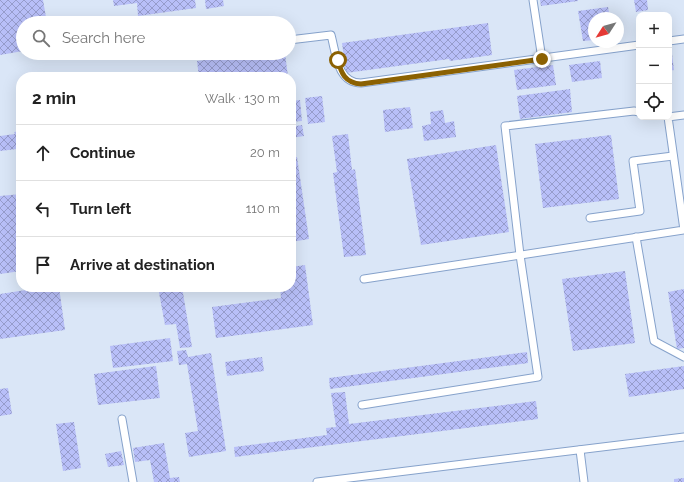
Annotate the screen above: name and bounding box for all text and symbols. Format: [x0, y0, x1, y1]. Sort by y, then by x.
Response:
north arrow [588, 12, 624, 48]
map controls [636, 12, 672, 120]
button: + [636, 12, 672, 48]
search box [16, 16, 296, 60]
icon: search [30, 27, 52, 49]
text: Search here [62, 29, 145, 47]
button: − [636, 48, 672, 84]
route end [533, 50, 551, 68]
route start [329, 51, 347, 69]
button: locate [636, 84, 672, 120]
text: 2 min [32, 88, 76, 108]
text: Walk · 130 m [205, 91, 280, 106]
icon: ahead [32, 142, 54, 164]
text: Continue [70, 144, 135, 162]
text: 20 m [250, 145, 280, 160]
icon: left [32, 198, 54, 220]
text: Turn left [70, 200, 131, 218]
text: 110 m [246, 201, 280, 216]
icon: arrive [32, 254, 54, 276]
text: Arrive at destination [70, 256, 215, 274]

